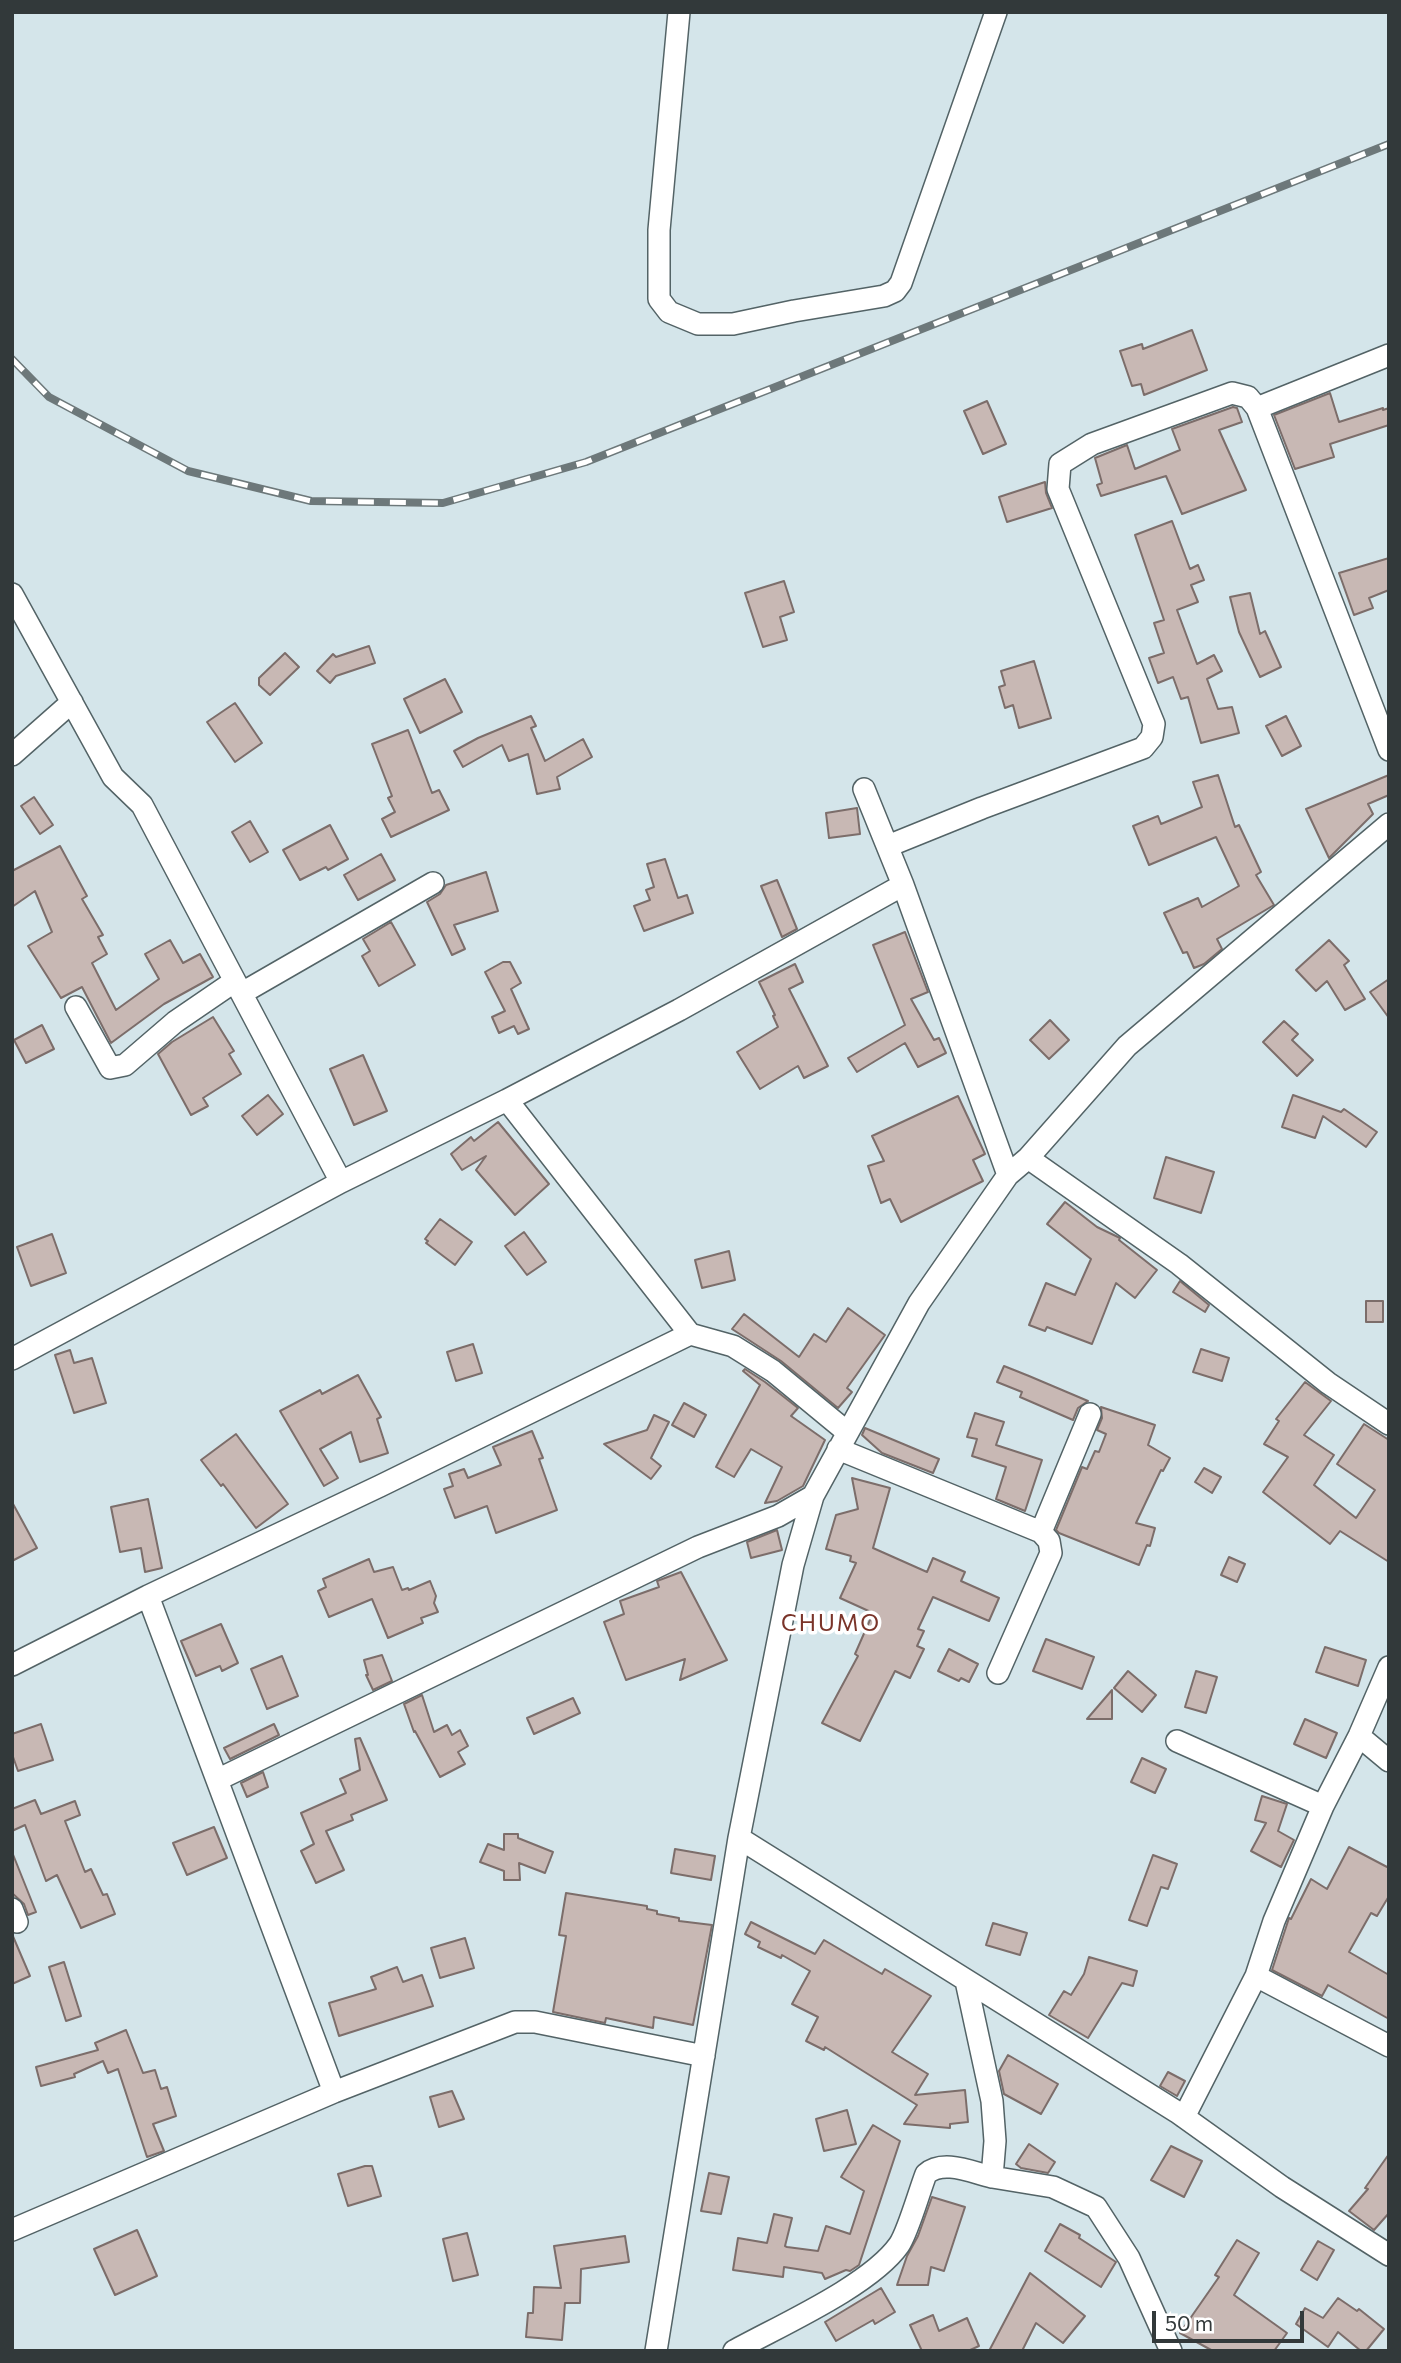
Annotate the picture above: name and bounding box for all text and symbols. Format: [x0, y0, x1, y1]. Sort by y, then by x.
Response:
district label: CHUMO [782, 1609, 880, 1637]
scale bar [1156, 2296, 1308, 2340]
text: 50 m [1165, 2310, 1213, 2335]

